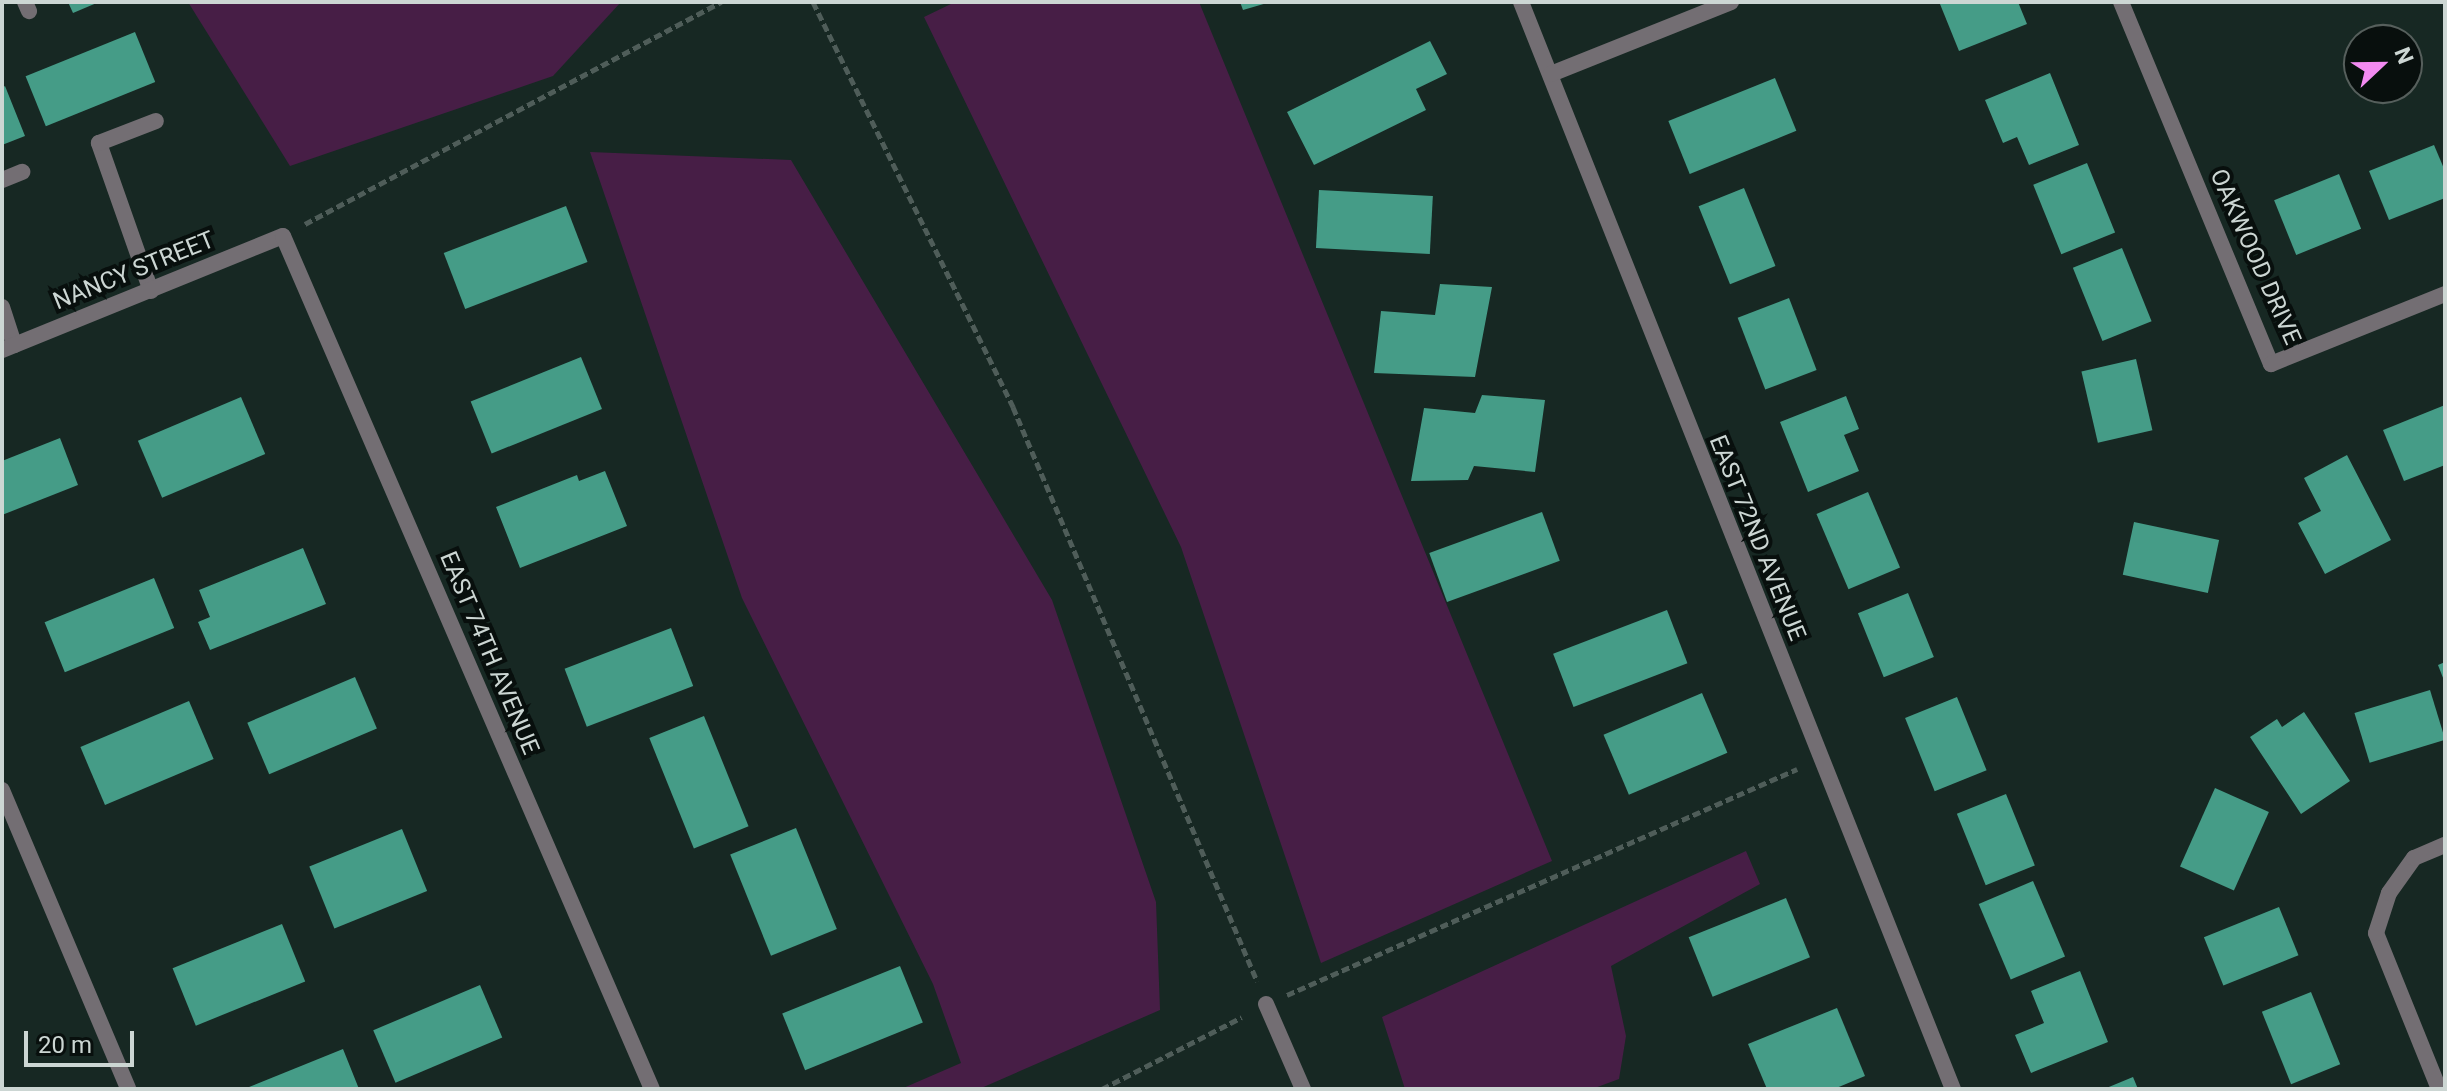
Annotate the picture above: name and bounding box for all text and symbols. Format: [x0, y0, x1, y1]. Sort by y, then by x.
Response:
north arrow [2343, 24, 2423, 104]
text: N [2389, 44, 2418, 67]
street label: OAKWOOD DRIVE [2203, 165, 2307, 349]
street label: NANCY STREET [49, 226, 219, 316]
street label: EAST 72ND AVENUE [1703, 431, 1811, 645]
street label: EAST 74TH AVENUE [433, 547, 545, 759]
scale bar [28, 1015, 138, 1065]
text: 20 m [38, 1031, 92, 1059]

